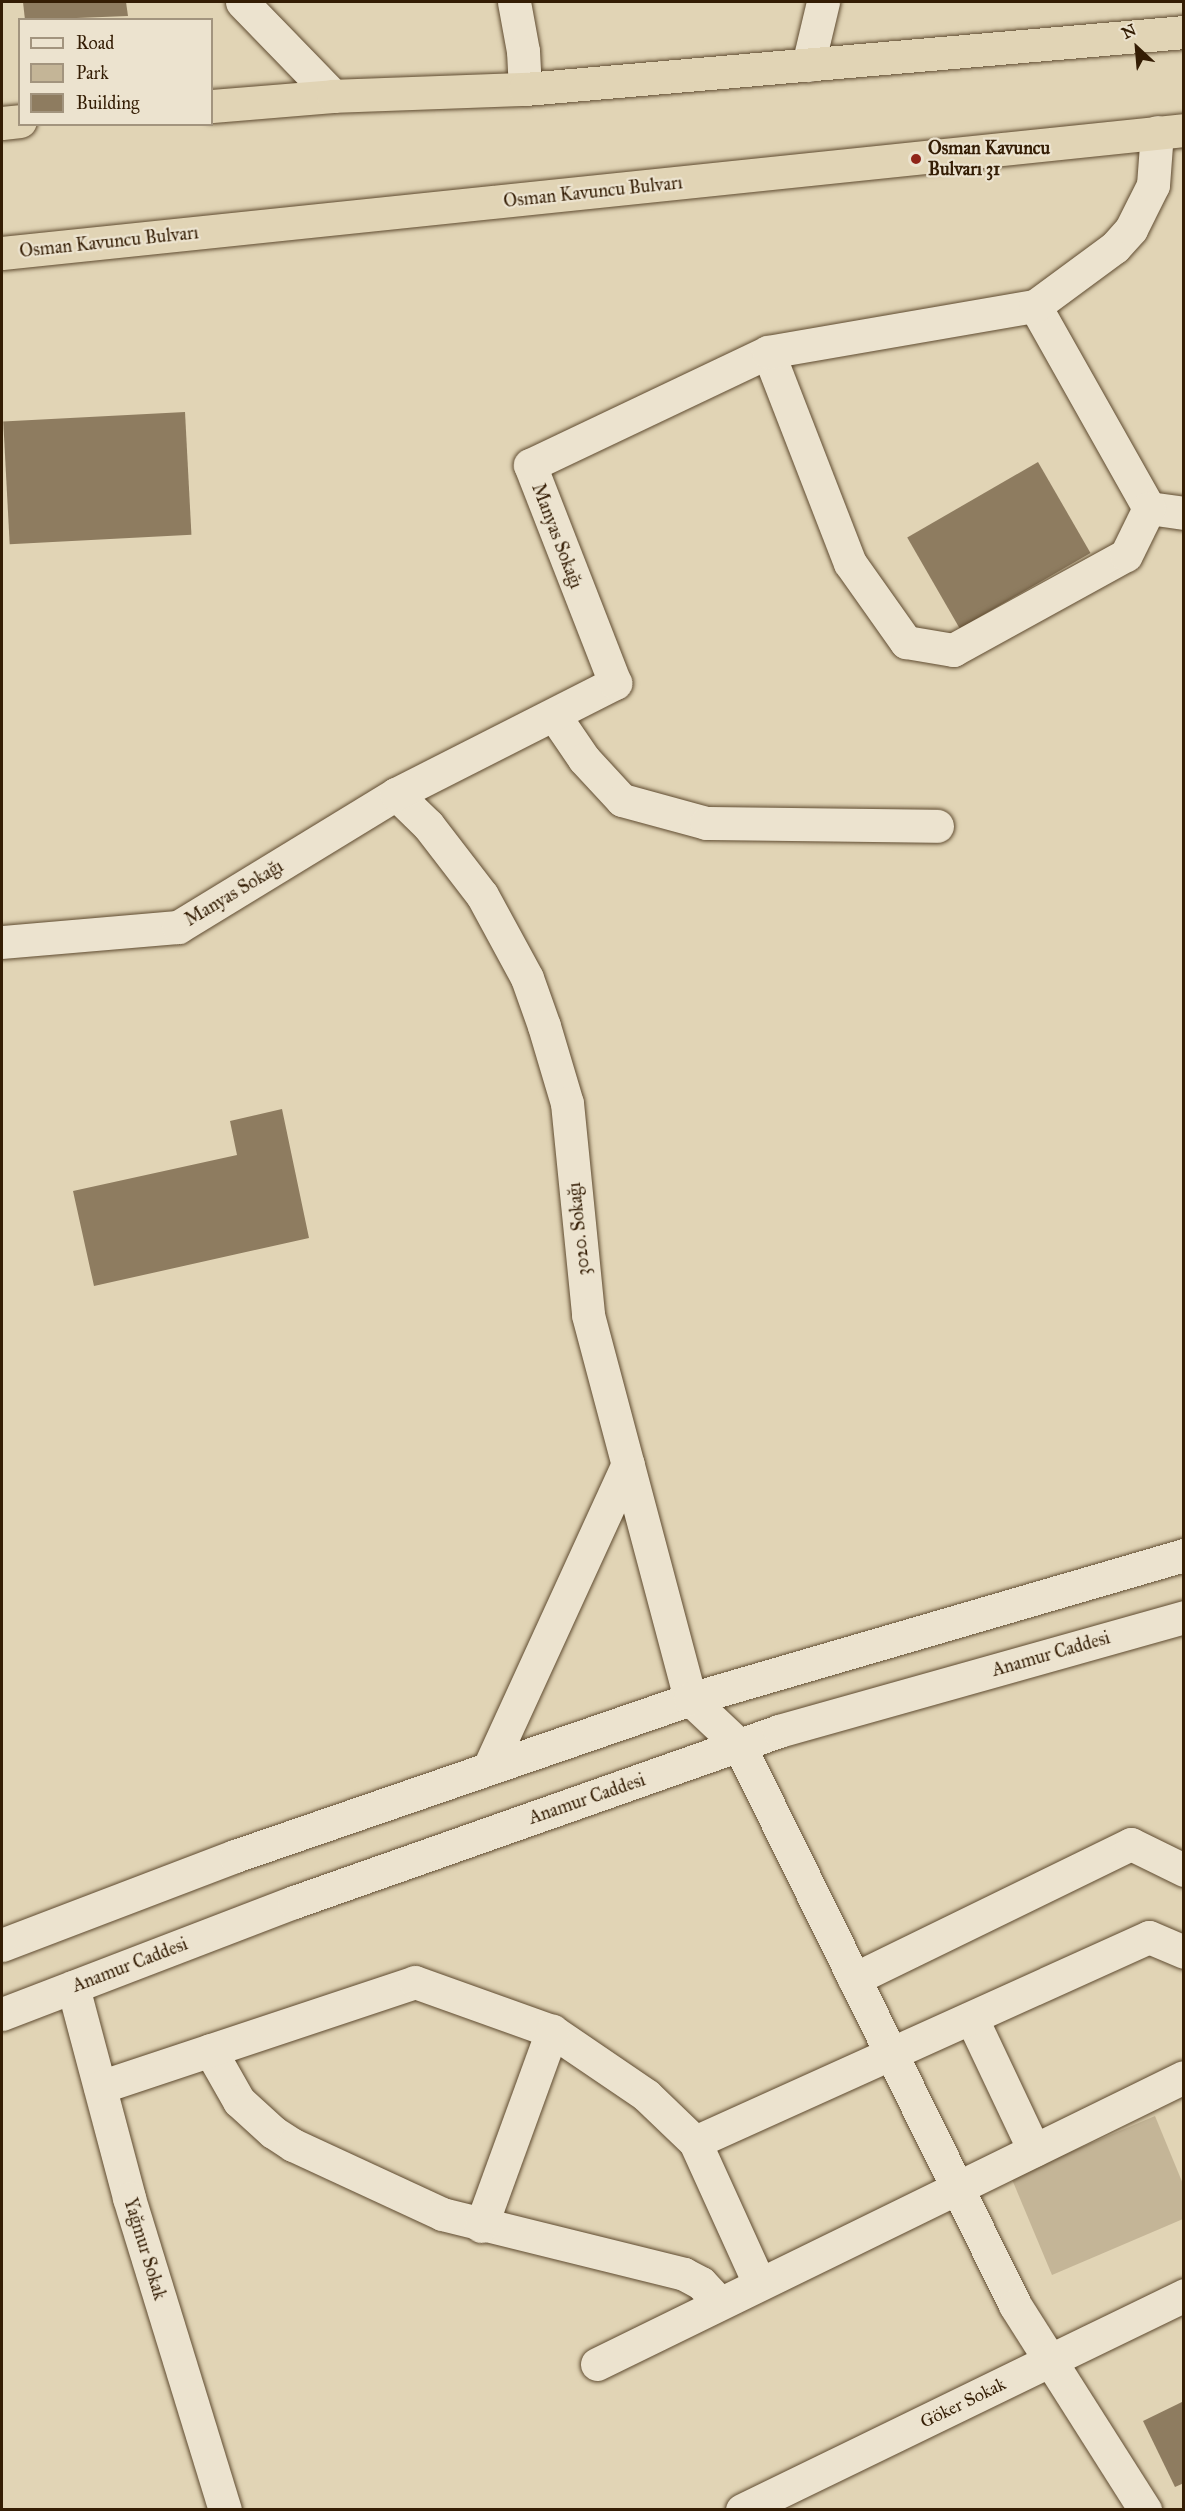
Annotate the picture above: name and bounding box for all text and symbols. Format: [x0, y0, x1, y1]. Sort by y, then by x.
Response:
legend [18, 18, 213, 126]
north arrow [1107, 18, 1167, 78]
text: N [1119, 20, 1139, 43]
text: Road [76, 32, 114, 54]
text: Park [76, 62, 109, 84]
text: Building [76, 92, 139, 114]
place label: Osman Kavuncu Bulvarı 31 [928, 138, 1050, 180]
marker: Osman Kavuncu Bulvarı 31 [909, 152, 923, 166]
street label: Osman Kavuncu Bulvarı [502, 172, 684, 212]
street label: Osman Kavuncu Bulvarı [18, 222, 200, 262]
street label: Manyas Sokağı [527, 480, 587, 592]
street label: Manyas Sokağı [181, 855, 287, 931]
street label: 3020. Sokağı [563, 1181, 595, 1277]
street label: Anamur Caddesi [990, 1627, 1112, 1681]
street label: Anamur Caddesi [526, 1769, 648, 1829]
street label: Anamur Caddesi [69, 1933, 191, 1997]
street label: Yağmur Sokak [119, 2195, 171, 2303]
street label: Göker Sokak [917, 2373, 1009, 2433]

